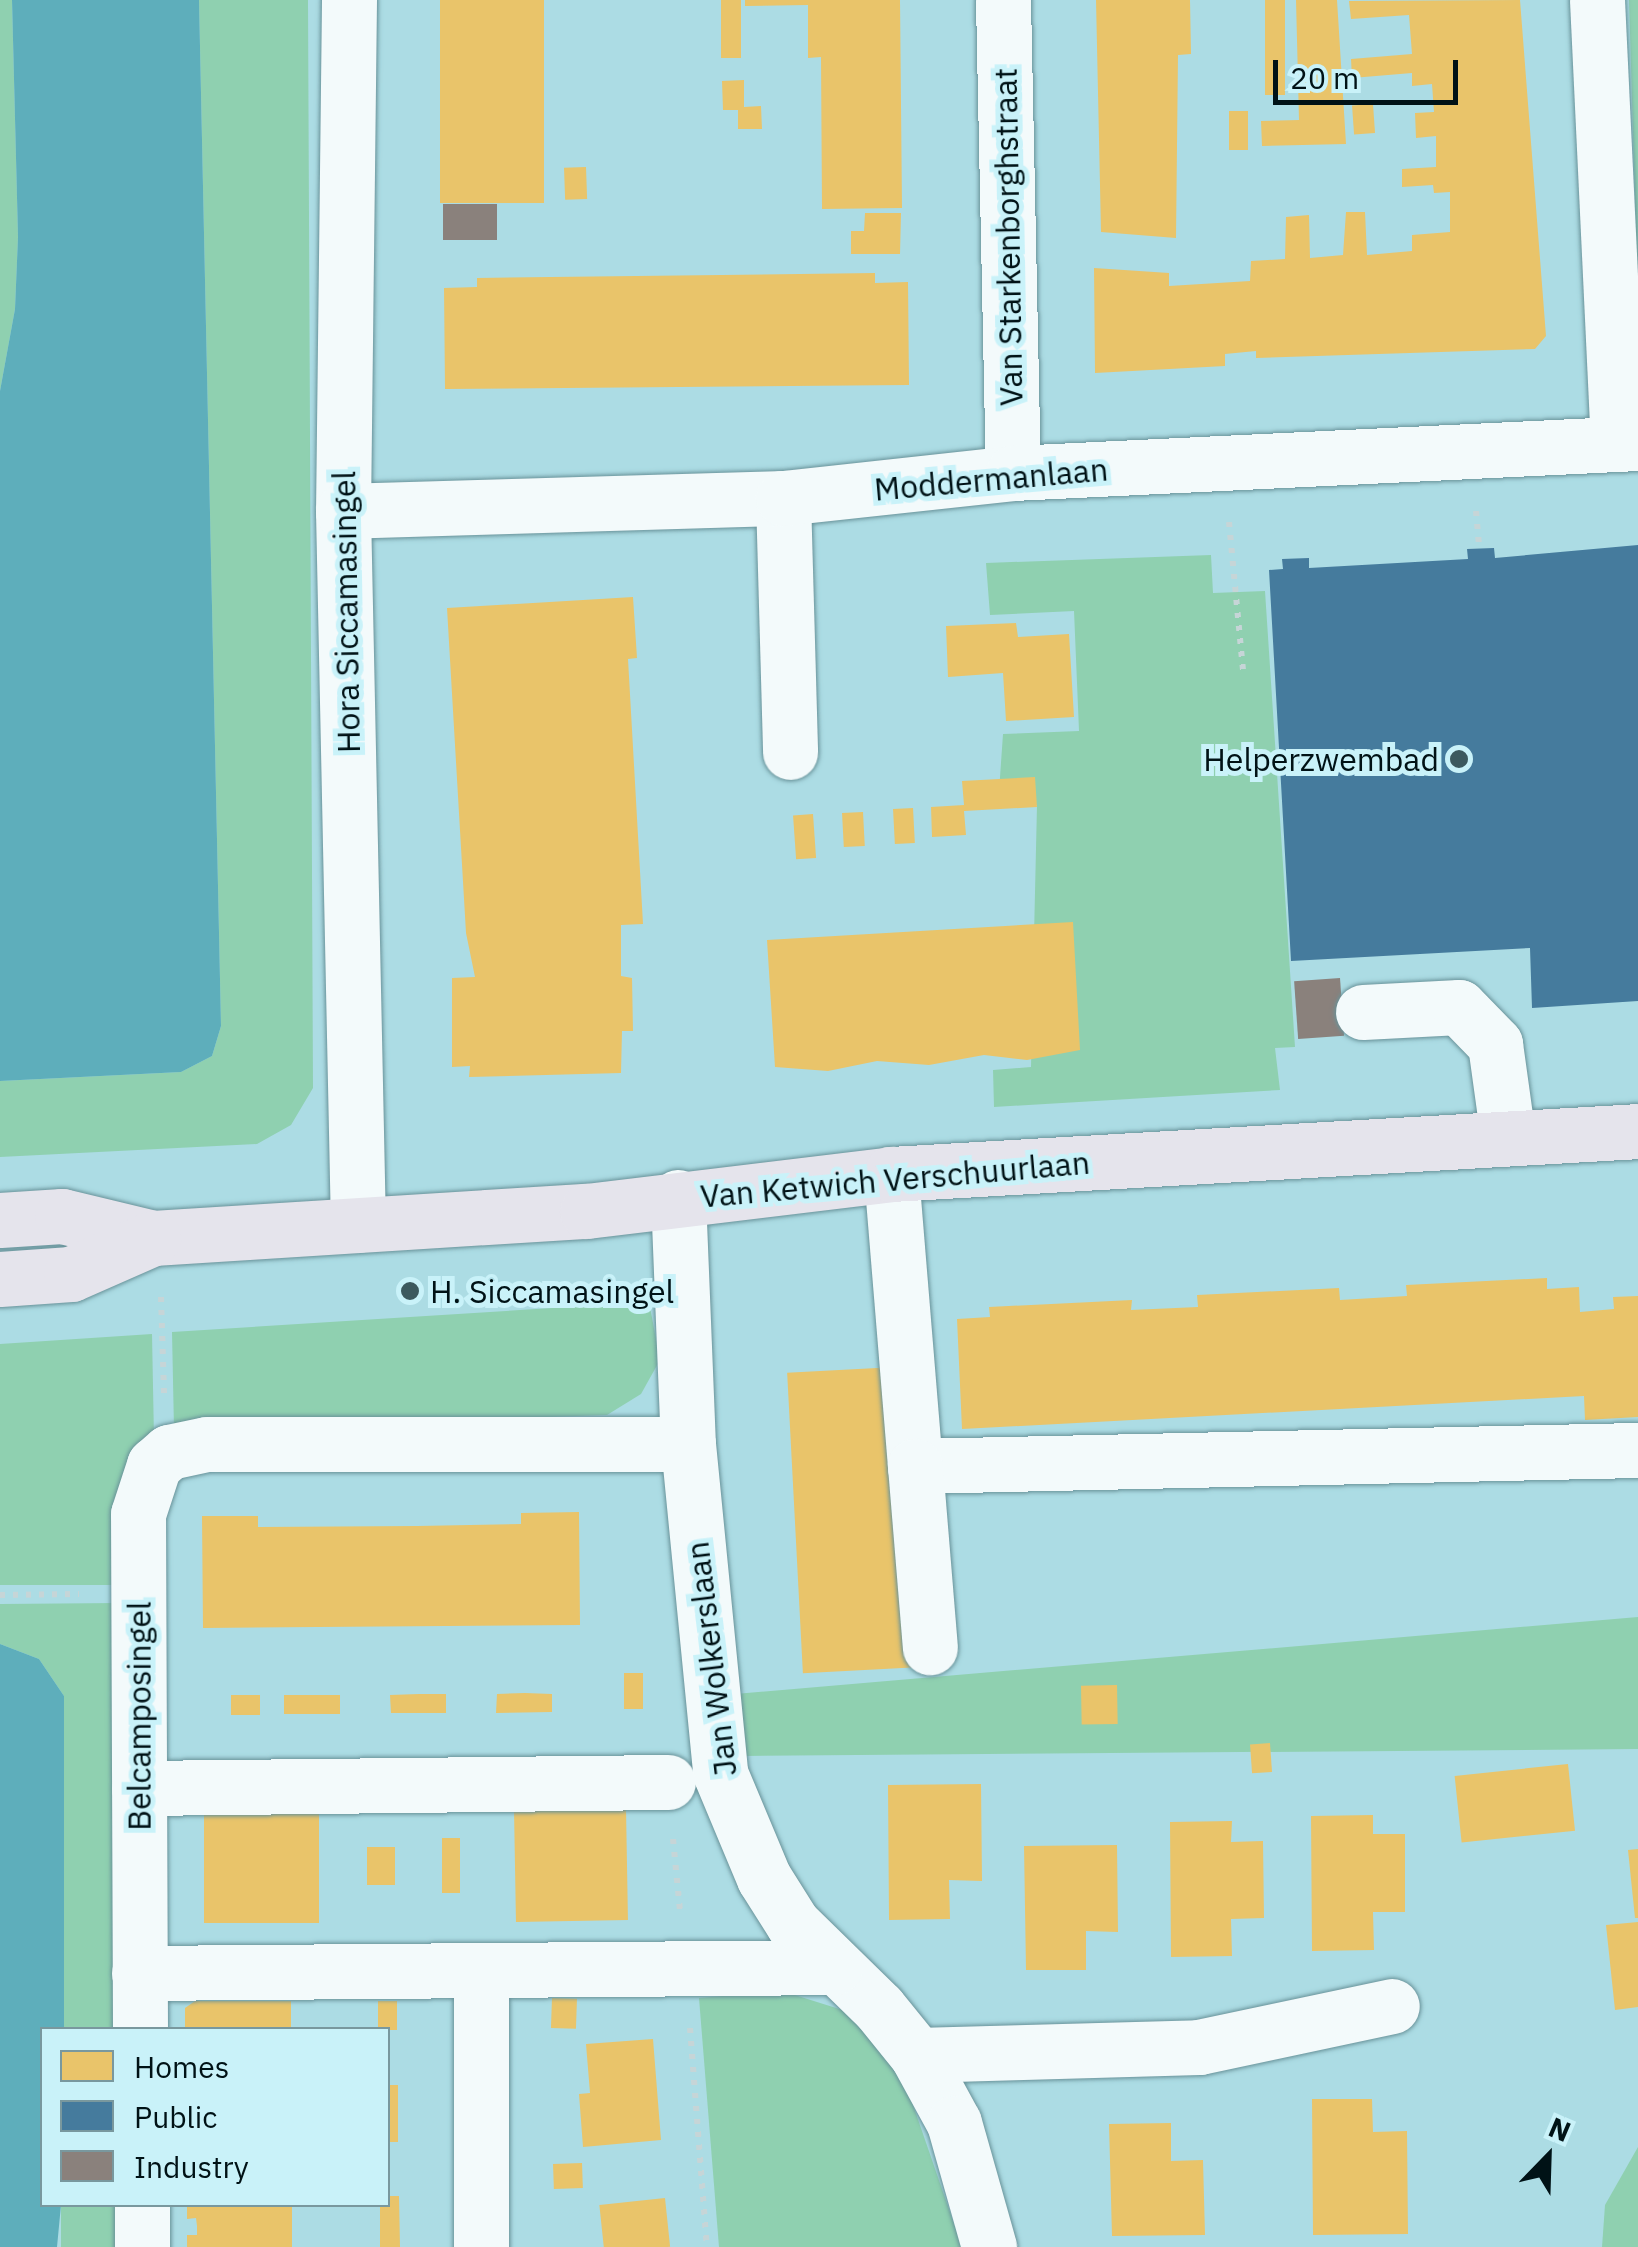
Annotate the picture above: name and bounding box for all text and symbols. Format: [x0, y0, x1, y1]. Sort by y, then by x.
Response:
scale bar [1278, 40, 1463, 102]
text: 20 m [1290, 58, 1359, 97]
street label: Van Starkenborghstraat [986, 68, 1030, 406]
street label: Moddermanlaan [872, 450, 1110, 508]
street label: Hora Siccamasingel [324, 471, 368, 753]
place label: Helperzwembad [1203, 740, 1439, 778]
marker: Helperzwembad [1448, 748, 1470, 770]
street label: Van Ketwich Verschuurlaan [699, 1143, 1091, 1215]
place label: H. Siccamasingel [430, 1272, 674, 1310]
marker: H. Siccamasingel [399, 1280, 421, 1302]
street label: Jan Wolkerslaan [678, 1540, 744, 1778]
street label: Belcamposingel [120, 1601, 158, 1831]
legend [40, 2027, 390, 2207]
text: Homes [134, 2047, 229, 2086]
text: Public [134, 2097, 217, 2136]
north arrow [1498, 2107, 1598, 2207]
text: N [1543, 2108, 1576, 2150]
text: Industry [134, 2147, 249, 2186]

